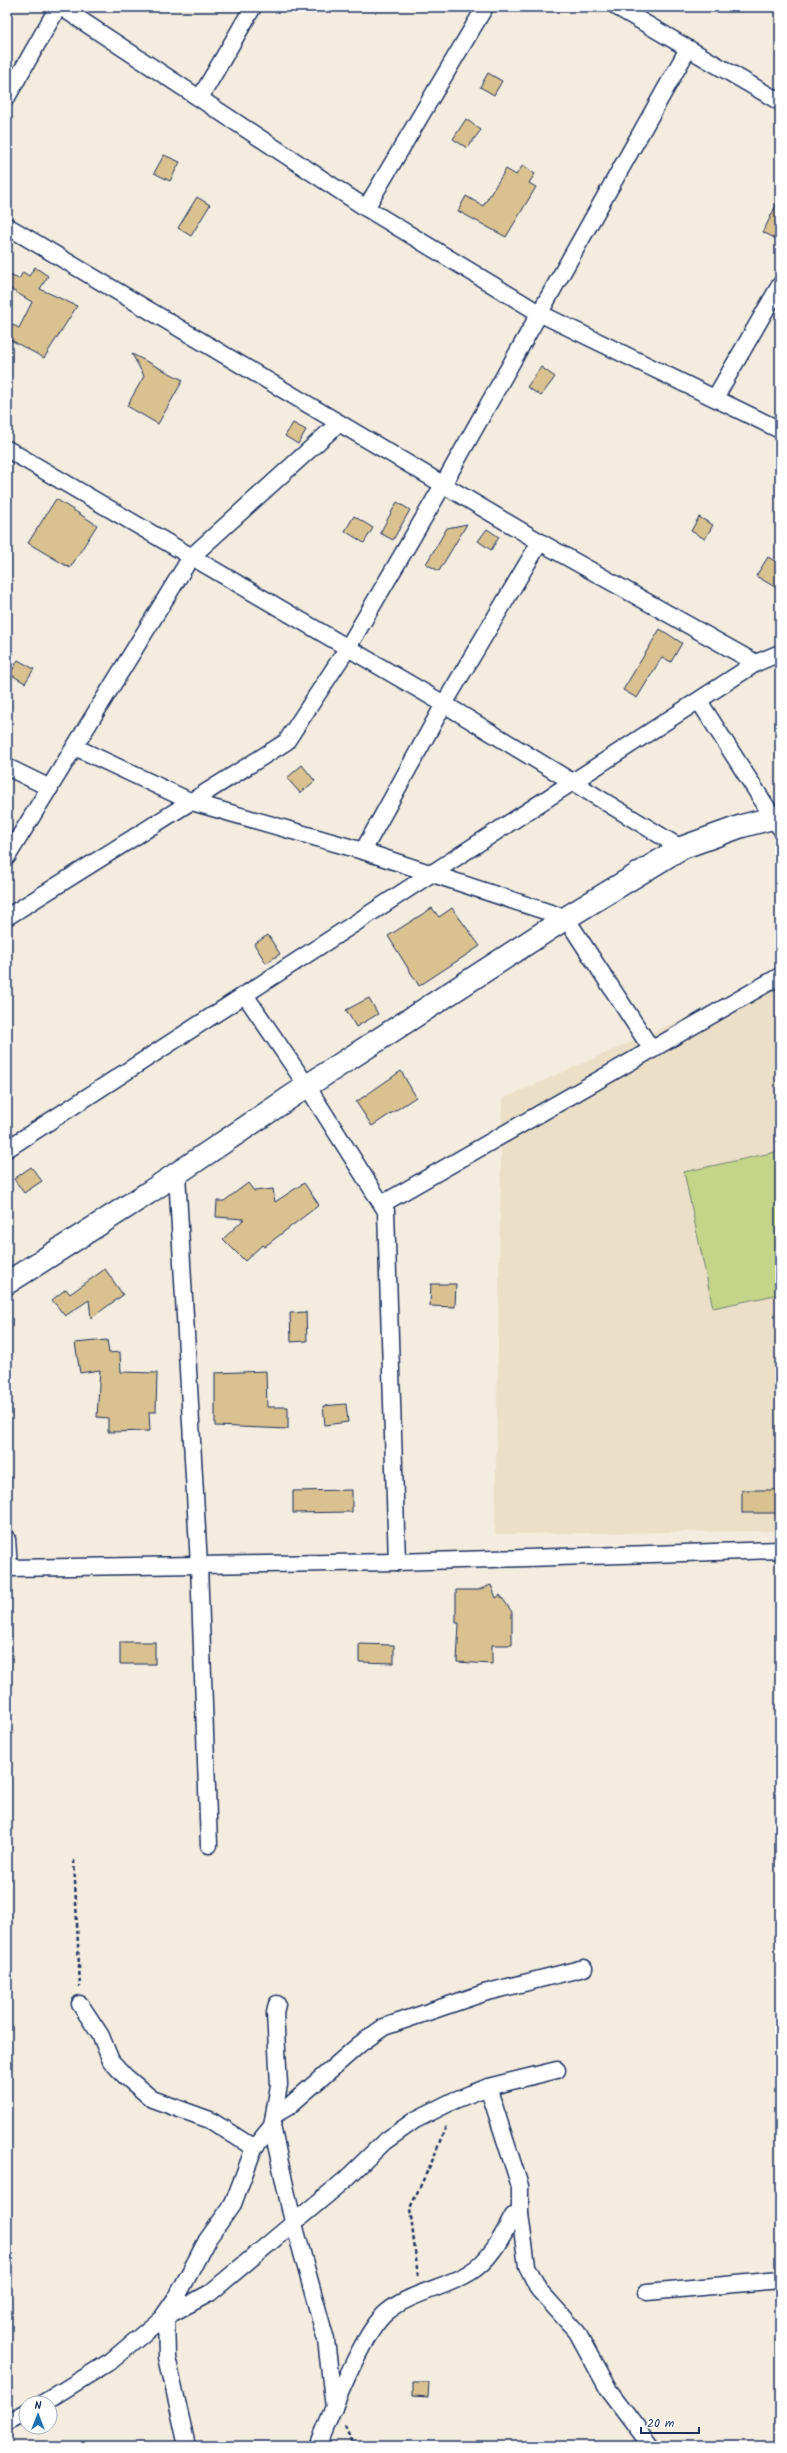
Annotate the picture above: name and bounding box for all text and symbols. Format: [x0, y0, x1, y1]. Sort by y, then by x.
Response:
north arrow [18, 2395, 58, 2435]
text: N [35, 2397, 42, 2415]
scale bar [641, 2409, 699, 2435]
text: 20 m [647, 2414, 675, 2433]

